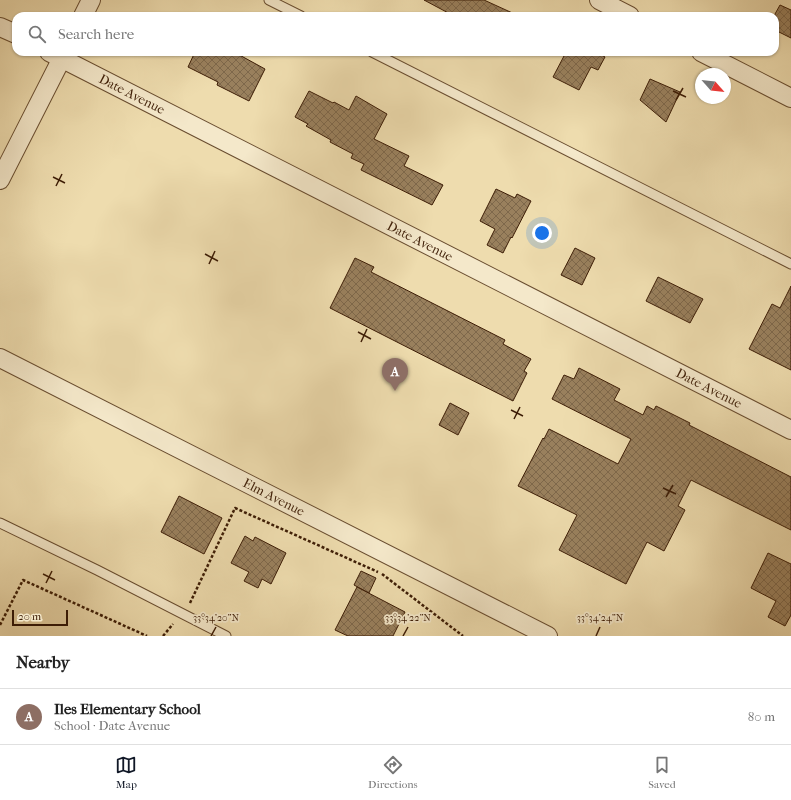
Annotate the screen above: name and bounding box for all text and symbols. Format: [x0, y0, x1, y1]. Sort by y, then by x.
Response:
search box [12, 12, 779, 56]
icon: search [26, 23, 48, 45]
text: Search here [58, 25, 134, 43]
north arrow [695, 68, 731, 104]
street label: Date Avenue [97, 71, 168, 117]
street label: Date Avenue [385, 218, 456, 264]
your location [532, 223, 552, 243]
pin: A [382, 358, 408, 391]
street label: Date Avenue [674, 365, 745, 411]
street label: Elm Avenue [241, 475, 308, 519]
scale bar [12, 608, 68, 627]
text: 20 m [18, 610, 41, 623]
text: 33°34'20"N [193, 612, 239, 624]
text: 33°34'22"N [385, 612, 431, 624]
text: 33°34'24"N [577, 612, 624, 624]
text: Nearby [16, 652, 70, 672]
text: Iles Elementary School [54, 700, 201, 718]
text: A [25, 709, 33, 724]
text: 80 m [748, 709, 775, 724]
text: School · Date Avenue [54, 718, 170, 733]
tab: Map [115, 754, 137, 791]
tab: Directions [368, 754, 418, 791]
tab: Saved [648, 754, 676, 791]

